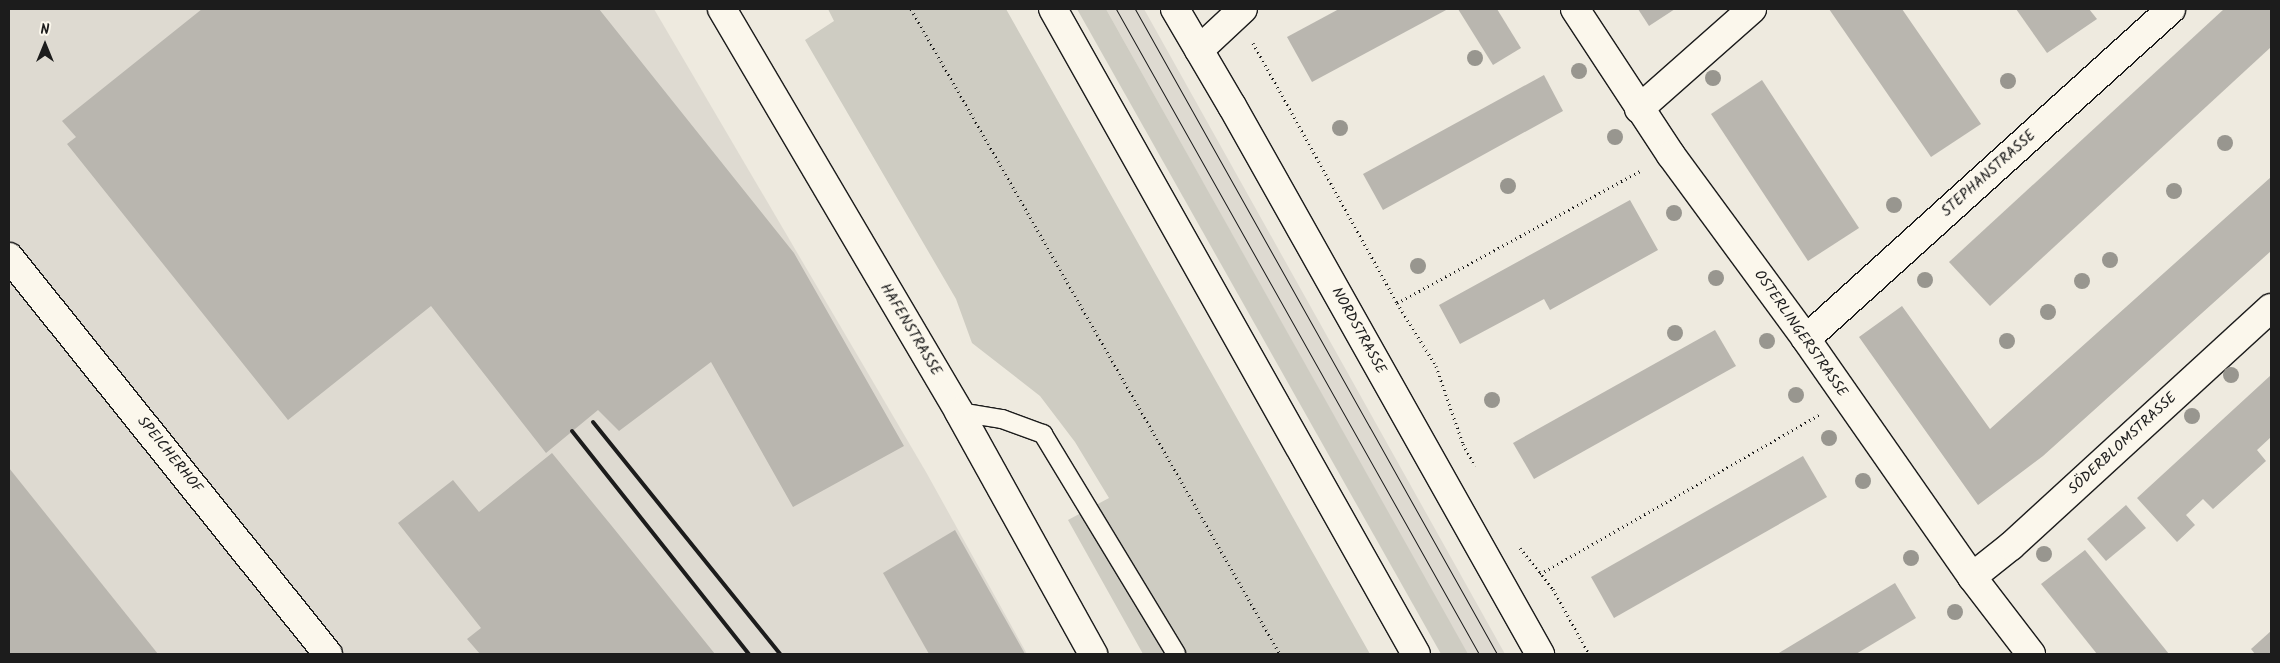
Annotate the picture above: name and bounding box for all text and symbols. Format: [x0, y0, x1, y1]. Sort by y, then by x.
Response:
text: N [41, 19, 49, 41]
north arrow [20, 20, 70, 70]
street label: STEPHANSTRASSE [1938, 127, 2040, 221]
street label: OSTERLINGERSTRASSE [1749, 267, 1851, 401]
street label: HAFENSTRASSE [875, 281, 945, 379]
street label: NORDSTRASSE [1327, 284, 1389, 378]
street label: SÖDERBLOMSTRASSE [2065, 389, 2181, 499]
street label: SPEICHERHOF [133, 413, 205, 497]

